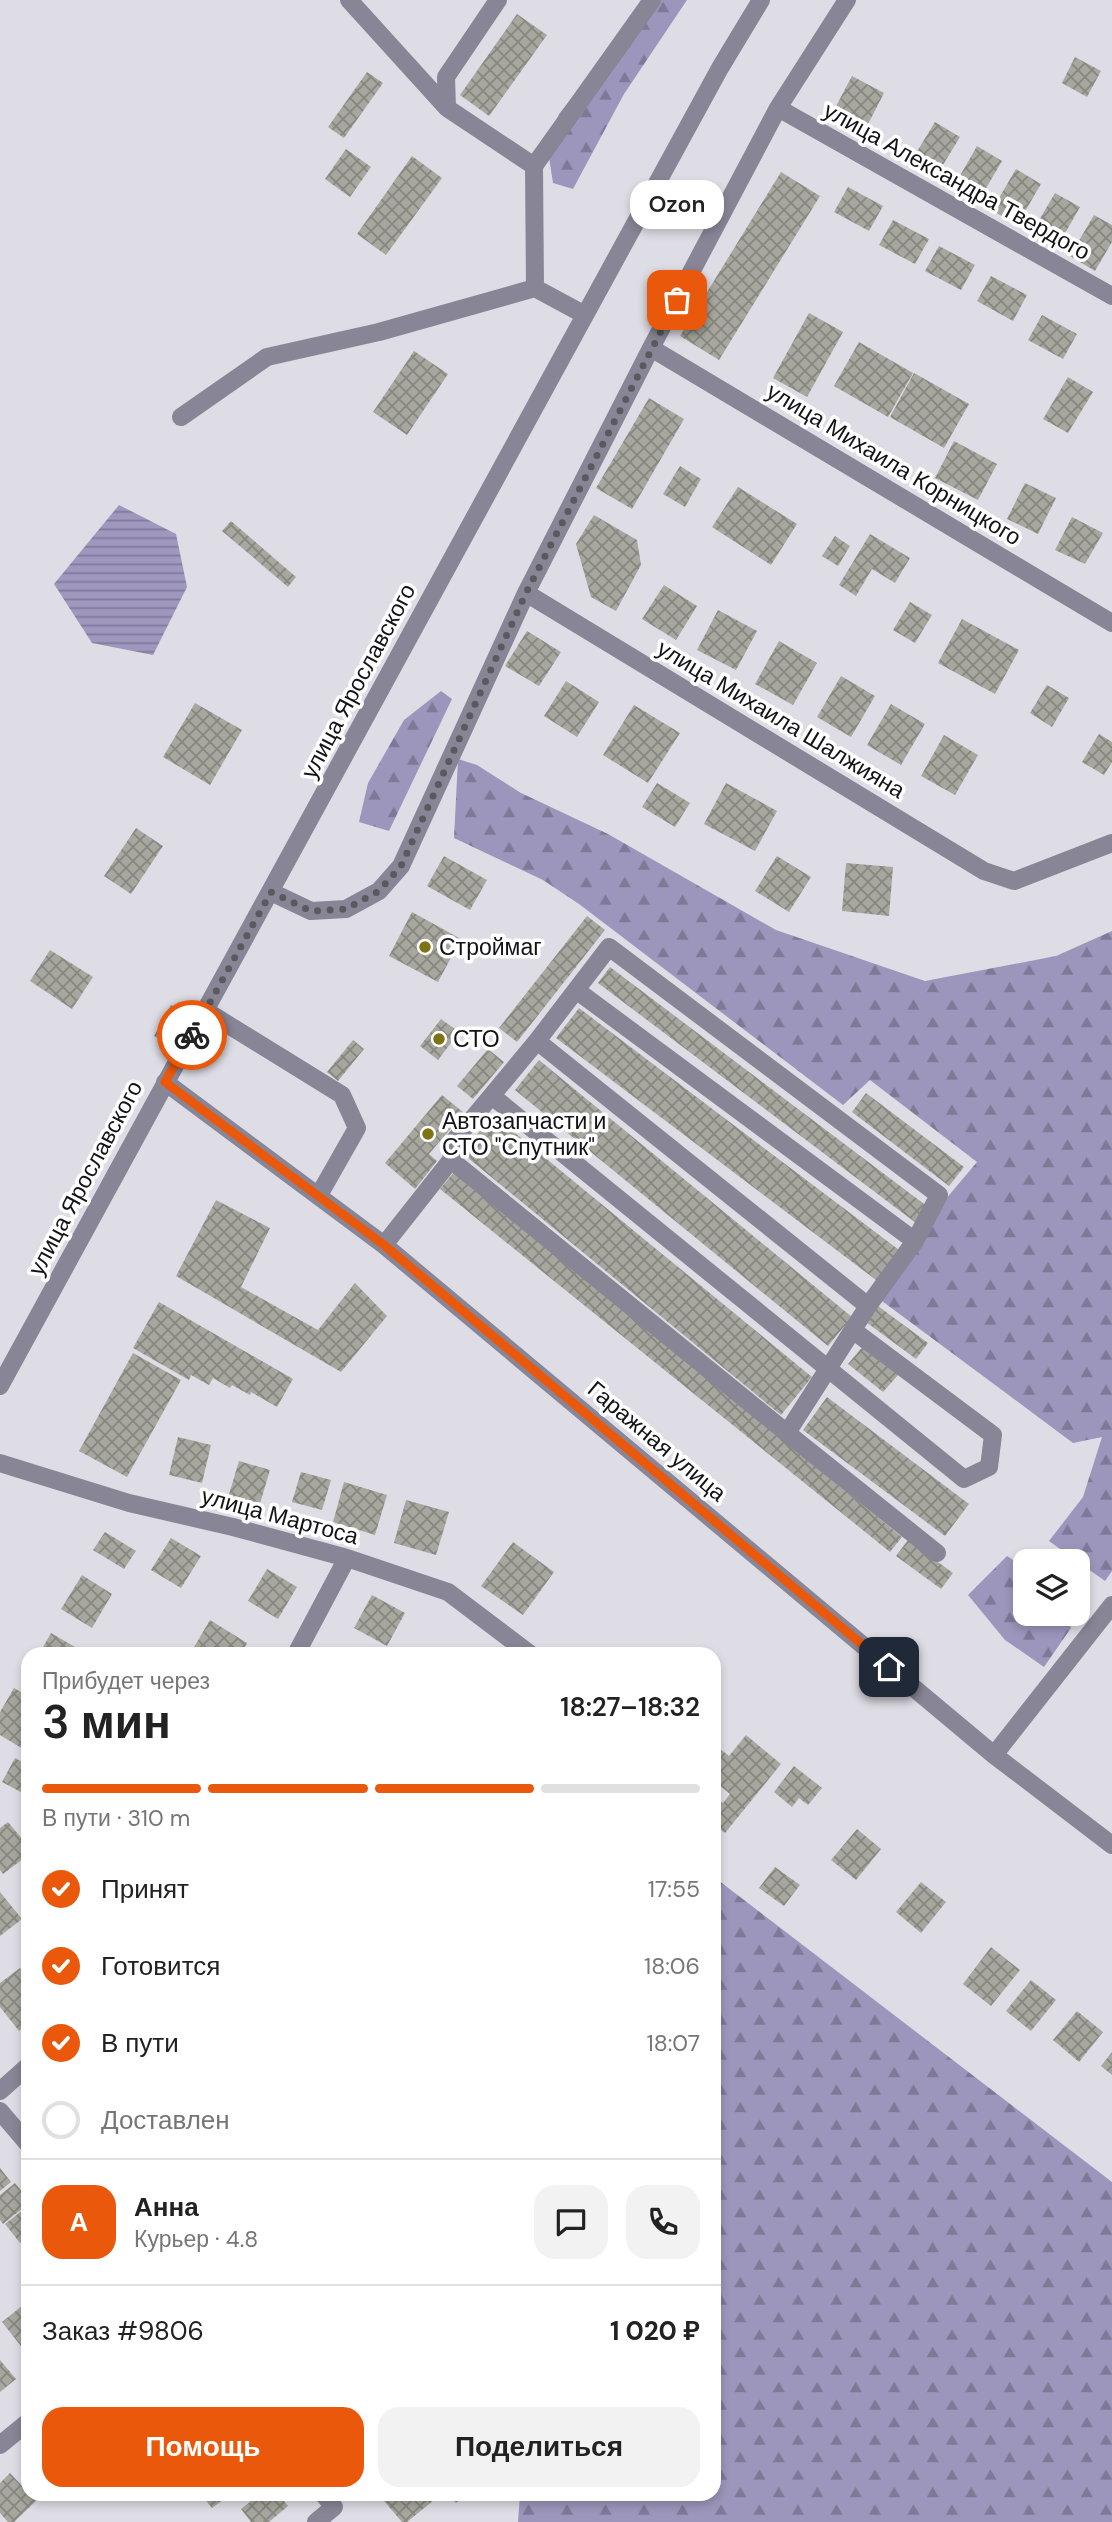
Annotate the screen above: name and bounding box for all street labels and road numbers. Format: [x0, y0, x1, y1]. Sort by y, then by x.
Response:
street label: улица Александра Твердого [818, 95, 1096, 267]
street label: улица Михаила Корницкого [761, 376, 1027, 552]
street label: улица Ярославского [294, 578, 422, 784]
street label: улица Михаила Шалжияна [652, 633, 911, 805]
street label: улица Ярославского [21, 1075, 149, 1281]
street label: Гаражная улица [581, 1374, 733, 1508]
street label: улица Мартоса [198, 1481, 362, 1551]

